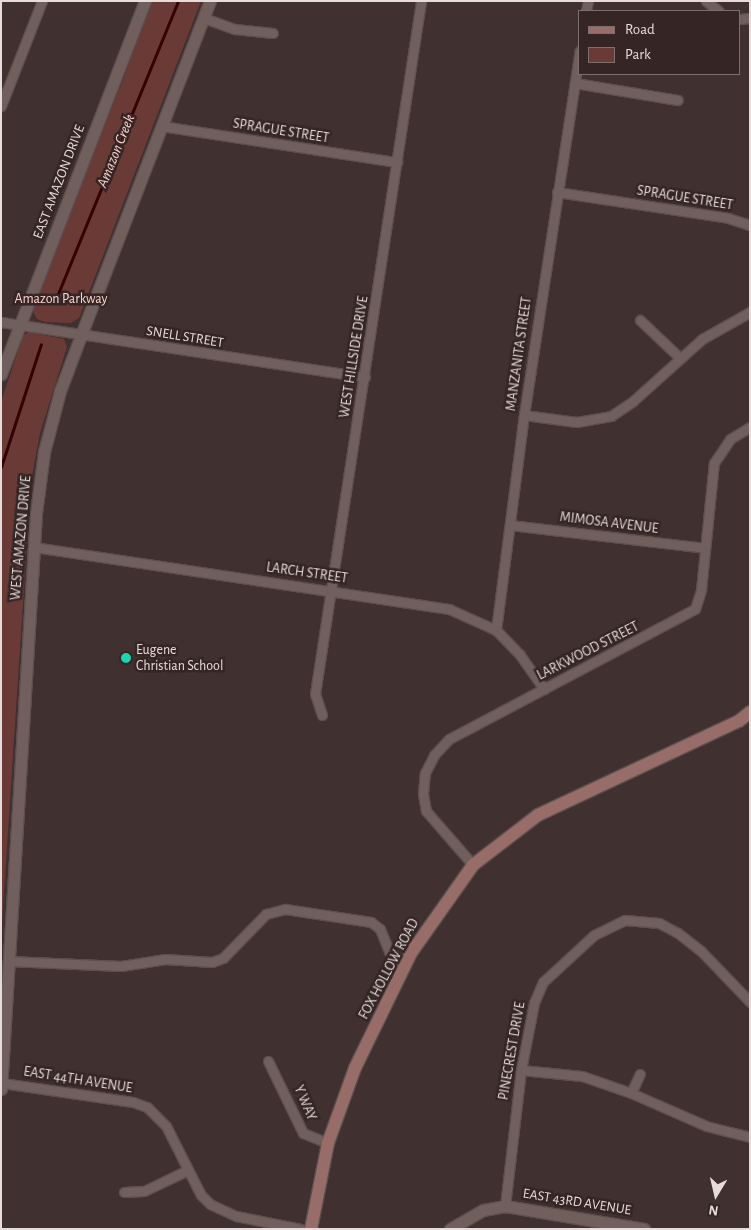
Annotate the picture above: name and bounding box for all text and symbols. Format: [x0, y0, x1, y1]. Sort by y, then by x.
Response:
legend [578, 10, 741, 75]
text: Road [625, 22, 655, 37]
text: Park [625, 47, 651, 62]
water label: Amazon Creek [93, 112, 139, 190]
street label: SPRAGUE STREET [232, 115, 330, 147]
street label: EAST AMAZON DRIVE [30, 123, 88, 241]
street label: SPRAGUE STREET [636, 182, 734, 214]
park label: Amazon Parkway [14, 291, 108, 307]
street label: WEST HILLSIDE DRIVE [336, 295, 372, 419]
street label: MANZANITA STREET [503, 296, 535, 412]
street label: SNELL STREET [145, 323, 225, 351]
street label: WEST AMAZON DRIVE [7, 475, 35, 601]
street label: MIMOSA AVENUE [559, 509, 659, 537]
street label: LARCH STREET [265, 559, 349, 587]
street label: LARKWOOD STREET [534, 618, 642, 684]
place label: Eugene Christian School [136, 642, 223, 674]
marker: Eugene Christian School [120, 652, 132, 664]
street label: FOX HOLLOW ROAD [355, 916, 423, 1022]
street label: PINECREST DRIVE [495, 1001, 529, 1101]
street label: EAST 44TH AVENUE [22, 1063, 134, 1097]
street label: Y WAY [290, 1083, 320, 1123]
north arrow [691, 1170, 741, 1220]
street label: EAST 43RD AVENUE [522, 1185, 632, 1219]
text: N [708, 1202, 720, 1217]

